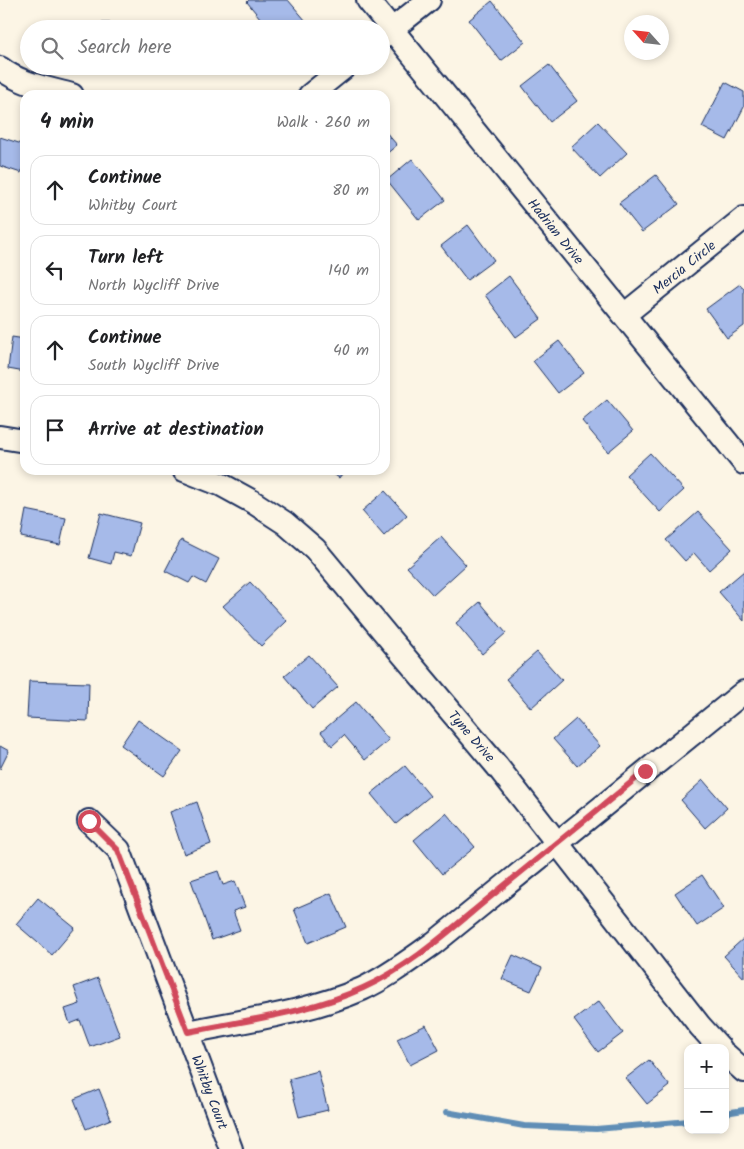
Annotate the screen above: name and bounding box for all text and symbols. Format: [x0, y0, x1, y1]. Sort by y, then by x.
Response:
north arrow [624, 15, 669, 60]
search box [20, 20, 390, 75]
text: Search here [78, 33, 172, 63]
icon: search [38, 34, 66, 62]
text: 4 min [40, 106, 94, 139]
text: Walk · 260 m [277, 110, 370, 135]
text: Continue [88, 163, 161, 193]
icon: ahead [41, 176, 69, 204]
text: 80 m [332, 178, 369, 203]
text: Whitby Court [88, 193, 177, 218]
street label: Hadrian Drive [522, 194, 589, 270]
street label: Mercia Circle [648, 235, 722, 300]
text: Turn left [88, 243, 163, 273]
icon: left [41, 256, 69, 284]
text: 140 m [328, 258, 369, 283]
text: North Wycliff Drive [88, 273, 219, 298]
text: Continue [88, 323, 161, 353]
icon: ahead [41, 336, 69, 364]
text: 40 m [333, 338, 369, 363]
text: South Wycliff Drive [88, 353, 219, 378]
text: Arrive at destination [88, 415, 264, 445]
icon: arrive [41, 416, 69, 444]
street label: Tyne Drive [442, 706, 501, 768]
route end [634, 760, 657, 783]
route start [78, 810, 101, 833]
map controls [684, 1044, 729, 1134]
button: + [684, 1044, 729, 1089]
street label: Whitby Court [185, 1052, 234, 1133]
button: − [684, 1089, 729, 1134]

